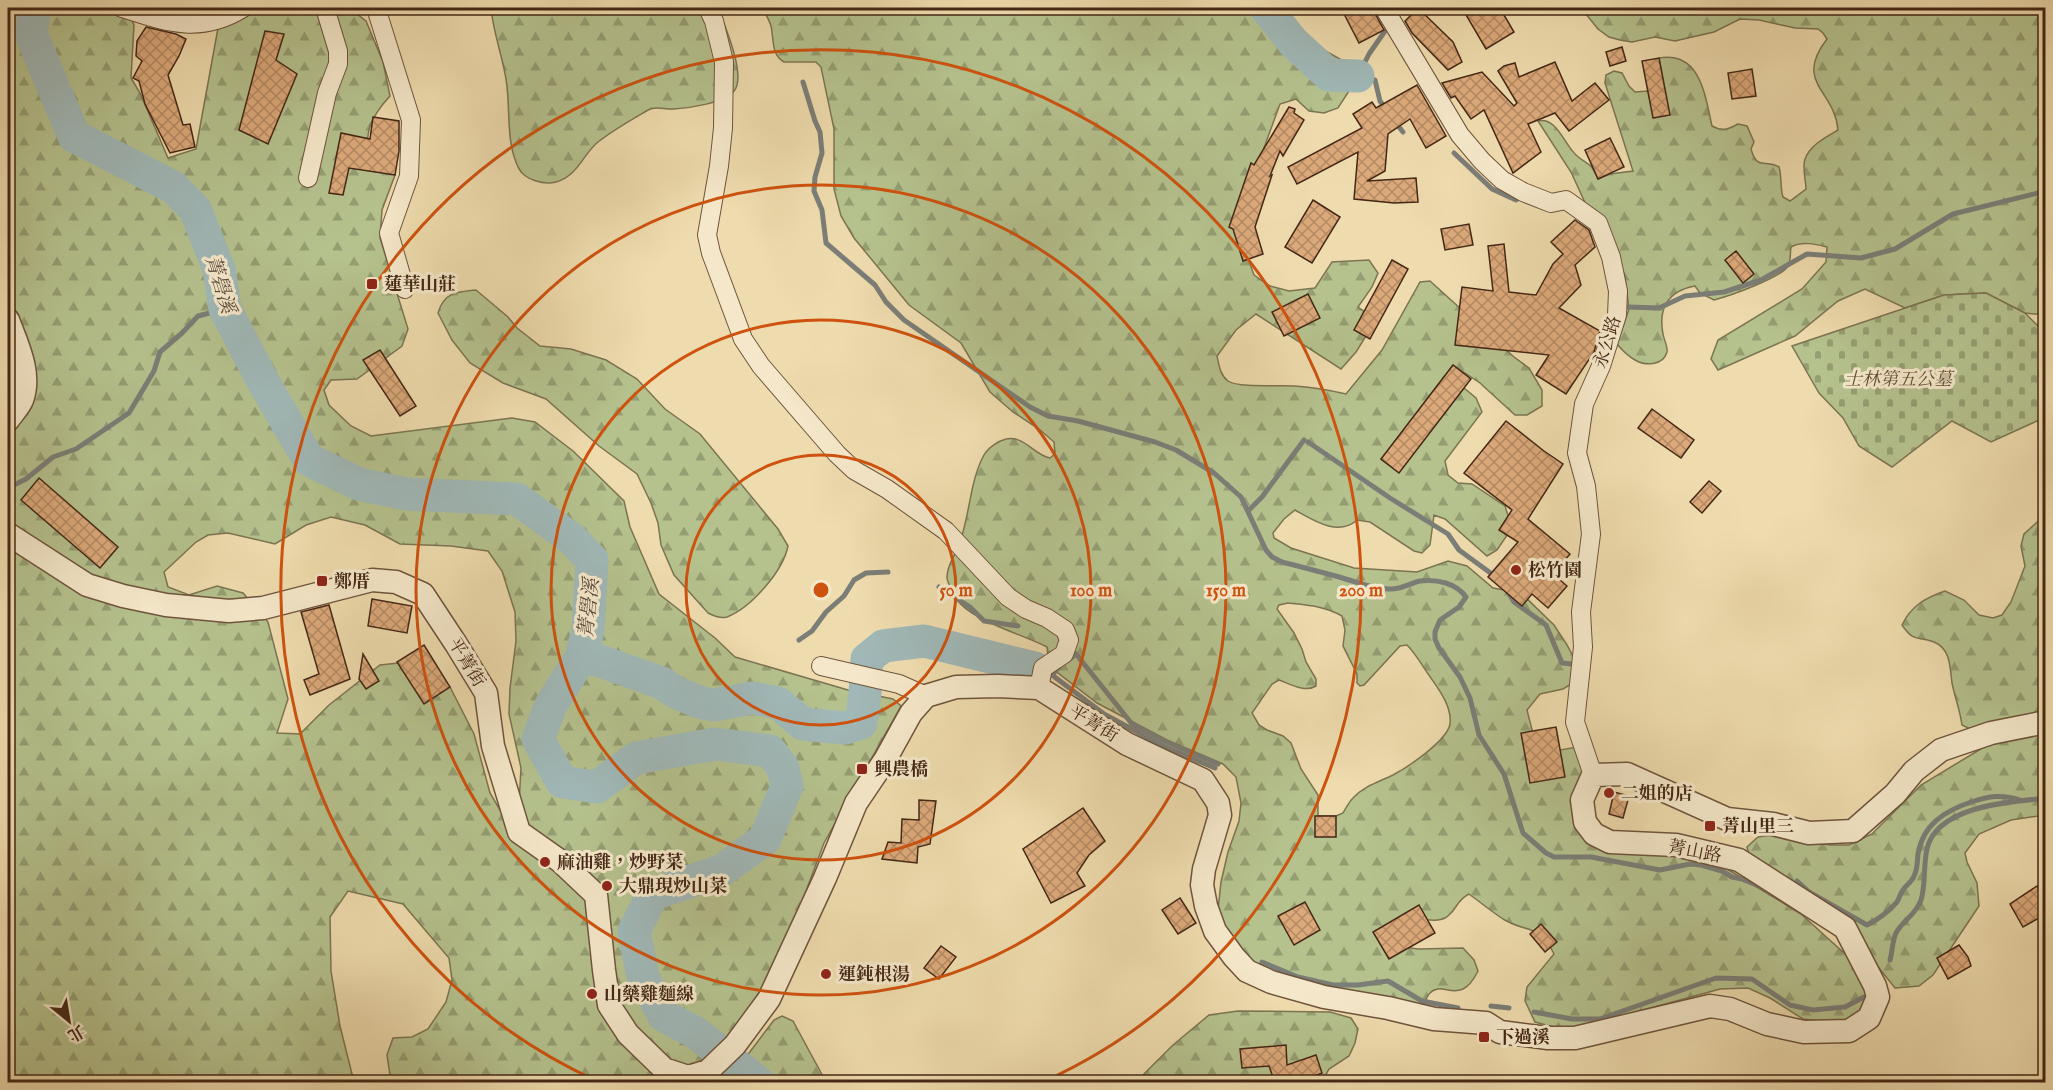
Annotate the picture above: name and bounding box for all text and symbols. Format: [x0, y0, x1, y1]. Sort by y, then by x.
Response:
water label: 菁礐溪 [199, 252, 241, 319]
place label: 蓮華山莊 [384, 274, 456, 297]
marker: 蓮華山莊 [365, 277, 379, 291]
street label: 永公路 [1590, 313, 1627, 372]
park label: 士林第五公墓 [1844, 369, 1955, 392]
place label: 松竹園 [1528, 560, 1582, 583]
marker: 松竹園 [1509, 563, 1523, 577]
place label: 鄭厝 [334, 571, 370, 594]
marker: 鄭厝 [315, 574, 329, 588]
water label: 菁礐溪 [574, 575, 605, 639]
centre of rings [811, 580, 831, 600]
text: 50 m [939, 580, 973, 603]
text: 100 m [1070, 580, 1112, 603]
text: 150 m [1206, 580, 1246, 603]
text: 200 m [1339, 580, 1383, 603]
street label: 平菁街 [442, 634, 489, 692]
street label: 平菁街 [1064, 700, 1122, 748]
place label: 興農橋 [874, 759, 928, 782]
marker: 興農橋 [855, 762, 869, 776]
place label: 二姐的店 [1621, 783, 1693, 806]
marker: 二姐的店 [1602, 786, 1616, 800]
place label: 菁山里三 [1722, 816, 1794, 839]
marker: 菁山里三 [1703, 819, 1717, 833]
street label: 菁山路 [1666, 836, 1723, 869]
place label: 麻油雞，炒野菜 [557, 852, 683, 875]
marker: 麻油雞，炒野菜 [538, 855, 552, 869]
place label: 大鼎現炒山菜 [619, 876, 727, 899]
marker: 大鼎現炒山菜 [600, 879, 614, 893]
place label: 運鈍根湯 [838, 964, 910, 987]
marker: 運鈍根湯 [819, 967, 833, 981]
place label: 山藥雞麵線 [604, 984, 694, 1007]
marker: 山藥雞麵線 [585, 987, 599, 1001]
north arrow [39, 991, 99, 1051]
text: 北 [64, 1020, 87, 1045]
place label: 下過溪 [1496, 1027, 1550, 1050]
marker: 下過溪 [1477, 1030, 1491, 1044]

